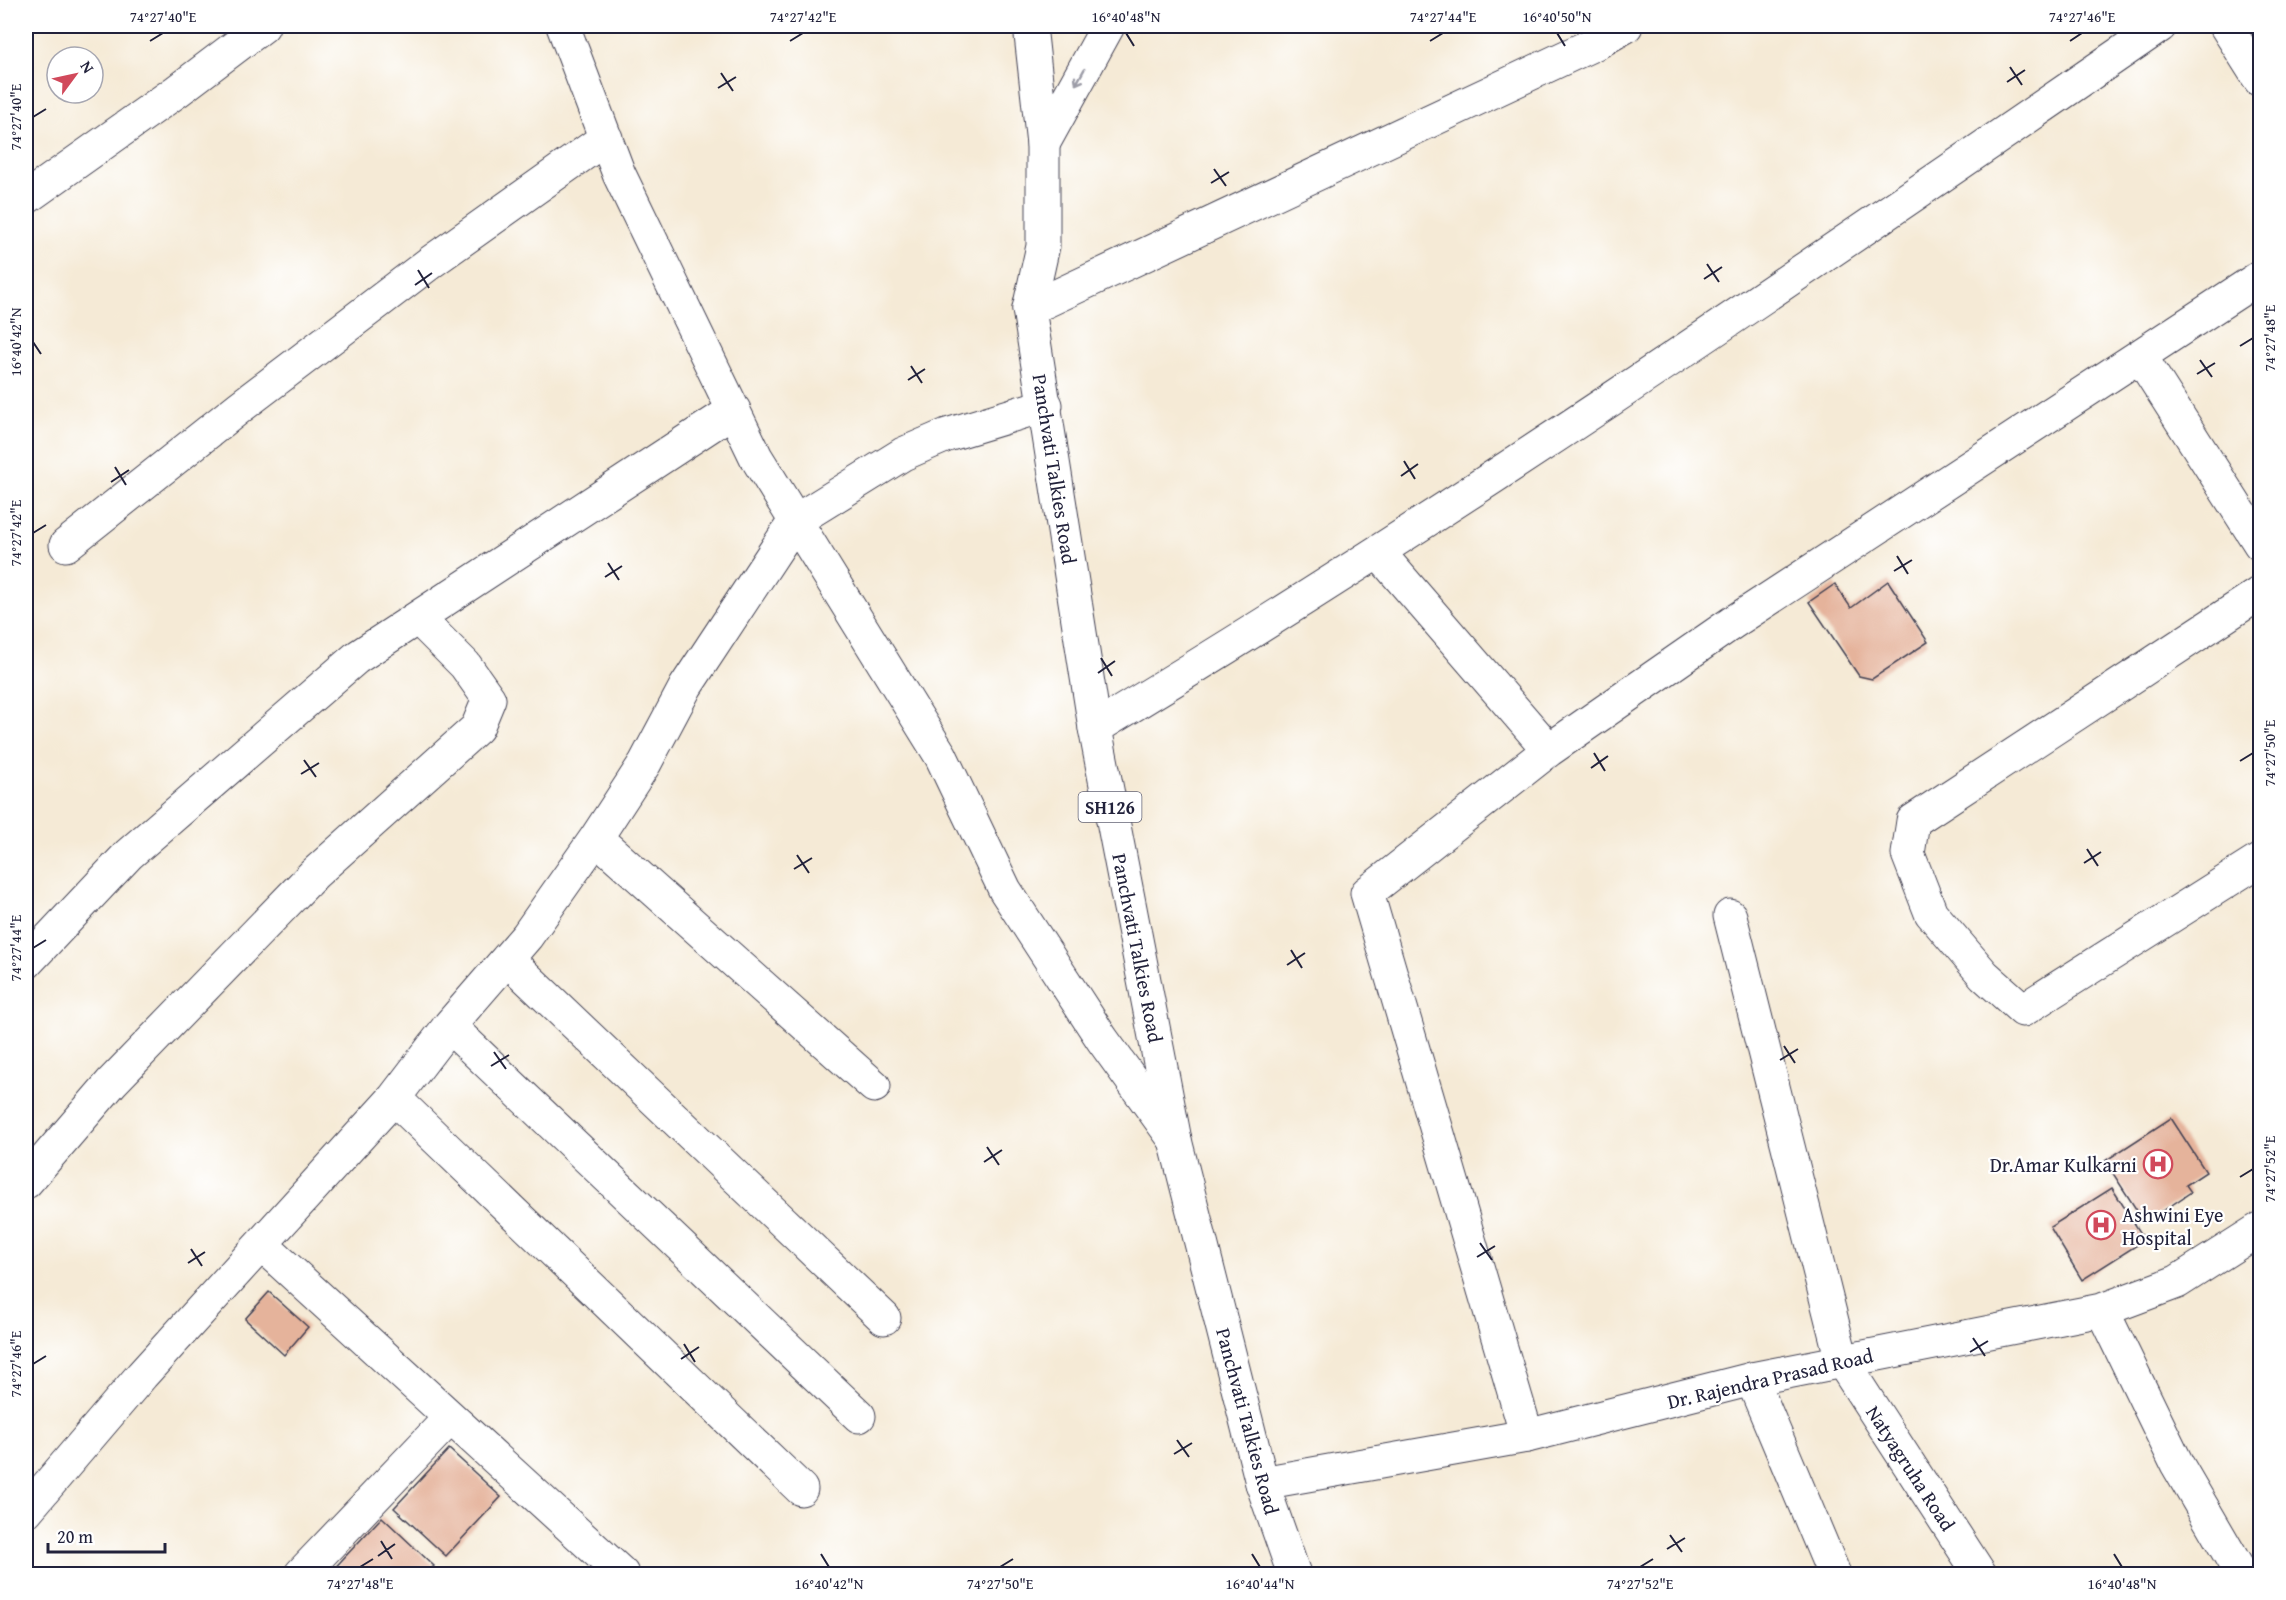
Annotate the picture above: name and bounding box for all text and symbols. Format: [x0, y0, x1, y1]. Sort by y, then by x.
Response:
text: 74°27'40"E [130, 6, 197, 27]
text: 74°27'42"E [770, 6, 837, 27]
text: 16°40'48"N [1092, 6, 1161, 27]
text: 74°27'44"E [1410, 6, 1477, 27]
text: 16°40'50"N [1523, 6, 1592, 27]
text: 74°27'46"E [2049, 6, 2116, 27]
north arrow [45, 45, 105, 105]
text: N [75, 56, 101, 78]
one-way arrow [1074, 68, 1086, 85]
text: 74°27'40"E [5, 83, 26, 150]
text: 74°27'48"E [2259, 304, 2280, 371]
text: 16°40'42"N [5, 307, 26, 376]
street label: Panchvati Talkies Road [1026, 372, 1084, 566]
text: 74°27'42"E [5, 499, 26, 566]
text: 74°27'50"E [2259, 719, 2280, 786]
road number: SH126 [1078, 792, 1142, 822]
street label: Panchvati Talkies Road [1105, 851, 1171, 1045]
text: 74°27'44"E [5, 914, 26, 981]
text: 74°27'52"E [2259, 1135, 2280, 1202]
hospital icon: Dr.Amar Kulkarni [2142, 1148, 2174, 1180]
place label: Dr.Amar Kulkarni [1990, 1150, 2137, 1179]
place label: Ashwini Eye Hospital [2122, 1200, 2223, 1252]
hospital icon: Ashwini Eye Hospital [2085, 1209, 2117, 1241]
street label: Panchvati Talkies Road [1209, 1324, 1287, 1518]
text: 74°27'46"E [5, 1330, 26, 1397]
street label: Dr. Rajendra Prasad Road [1664, 1340, 1876, 1416]
street label: Natyagruha Road [1859, 1399, 1963, 1537]
scale bar [48, 1516, 165, 1554]
text: 20 m [57, 1523, 93, 1550]
text: 74°27'48"E [327, 1573, 394, 1594]
text: 16°40'42"N [795, 1573, 864, 1594]
text: 74°27'50"E [967, 1573, 1034, 1594]
text: 16°40'44"N [1226, 1573, 1295, 1594]
text: 74°27'52"E [1607, 1573, 1674, 1594]
text: 16°40'48"N [2088, 1573, 2157, 1594]

